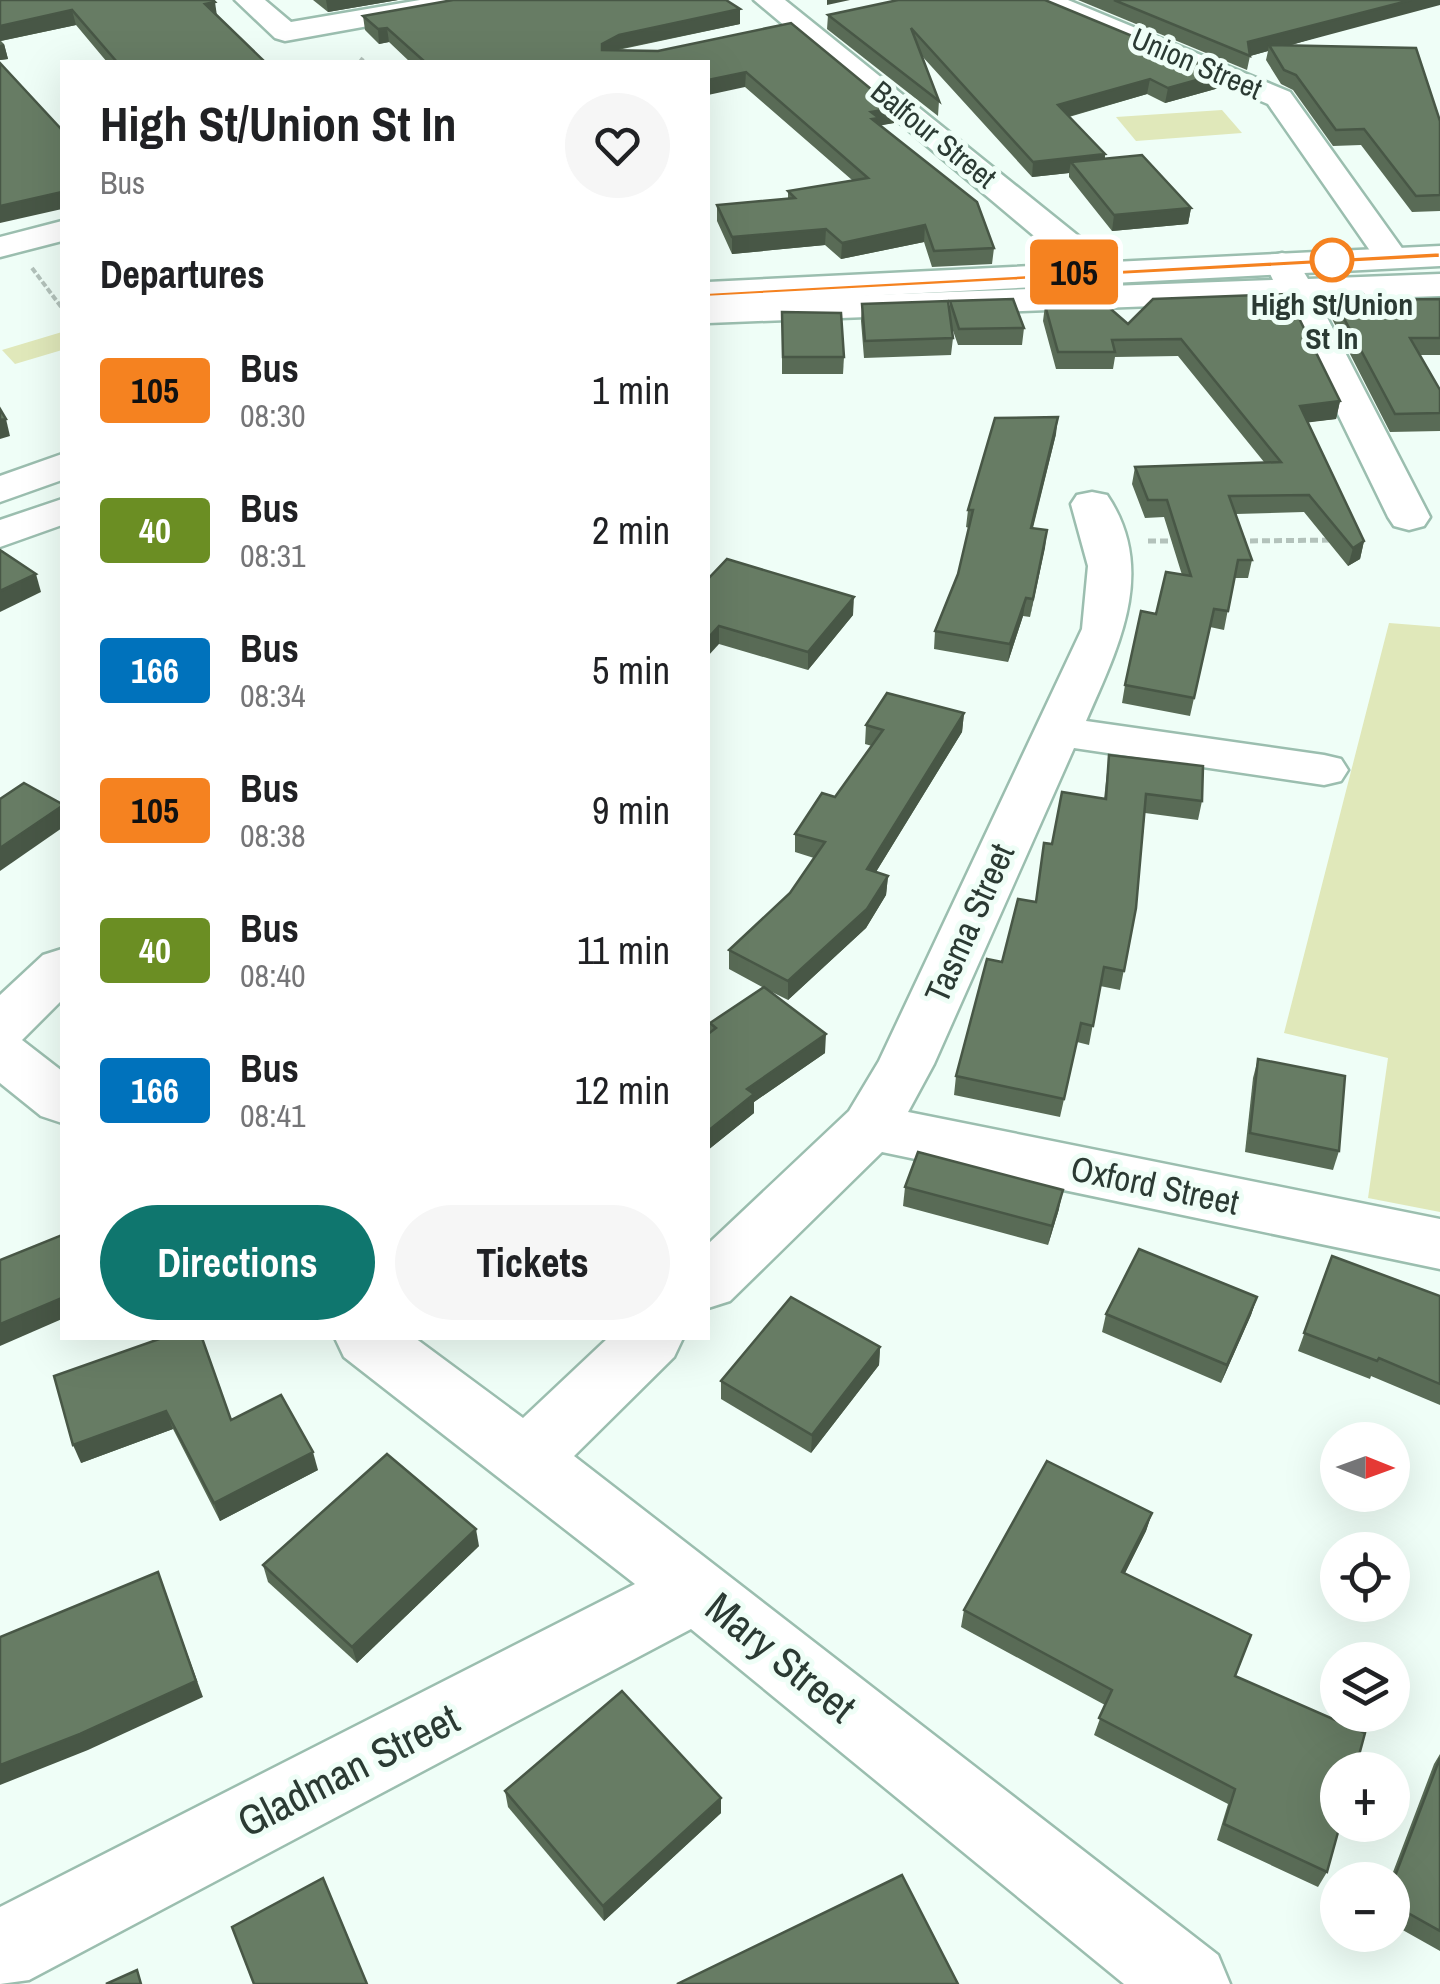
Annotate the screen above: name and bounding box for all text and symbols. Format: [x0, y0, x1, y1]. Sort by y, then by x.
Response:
street label: Union Street [1126, 18, 1269, 108]
street label: Balfour Street [863, 71, 1005, 197]
text: High St/Union St In [100, 91, 456, 156]
button: heart [565, 93, 670, 198]
text: Bus [100, 161, 145, 204]
marker: High St/Union St In [1311, 239, 1353, 281]
line badge: 105 [1016, 240, 1132, 304]
text: Departures [100, 249, 265, 300]
text: 105 [1050, 249, 1098, 296]
place label: High St/Union St In [1251, 284, 1413, 358]
text: Bus [240, 343, 299, 394]
text: 1 min [592, 365, 670, 416]
text: 105 [131, 367, 179, 414]
text: 08:30 [240, 394, 306, 437]
text: Bus [240, 483, 299, 534]
text: 2 min [592, 505, 670, 556]
text: 40 [139, 507, 171, 554]
text: 08:31 [240, 534, 306, 577]
text: Bus [240, 623, 299, 674]
text: 5 min [592, 645, 670, 696]
text: 166 [131, 647, 179, 694]
text: 08:34 [240, 674, 306, 717]
text: Bus [240, 763, 299, 814]
text: 9 min [592, 785, 670, 836]
text: 105 [131, 787, 179, 834]
text: 08:38 [240, 814, 306, 857]
street label: Tasma Street [913, 836, 1025, 1010]
text: Bus [240, 903, 299, 954]
text: 11 min [577, 925, 670, 976]
text: 40 [139, 927, 171, 974]
text: 08:40 [240, 954, 306, 997]
text: Bus [240, 1043, 299, 1094]
text: 12 min [575, 1065, 670, 1116]
text: 166 [131, 1067, 179, 1114]
text: 08:41 [240, 1094, 306, 1137]
street label: Oxford Street [1067, 1144, 1243, 1226]
button: Directions [100, 1205, 375, 1320]
button: Tickets [395, 1205, 670, 1320]
north arrow [1320, 1422, 1410, 1512]
map controls [1320, 1422, 1410, 1952]
button: locate [1320, 1532, 1410, 1622]
street label: Mary Street [694, 1579, 868, 1735]
button: layers [1320, 1642, 1410, 1732]
street label: Gladman Street [228, 1690, 468, 1850]
button: + [1320, 1752, 1410, 1842]
button: − [1320, 1862, 1410, 1952]

